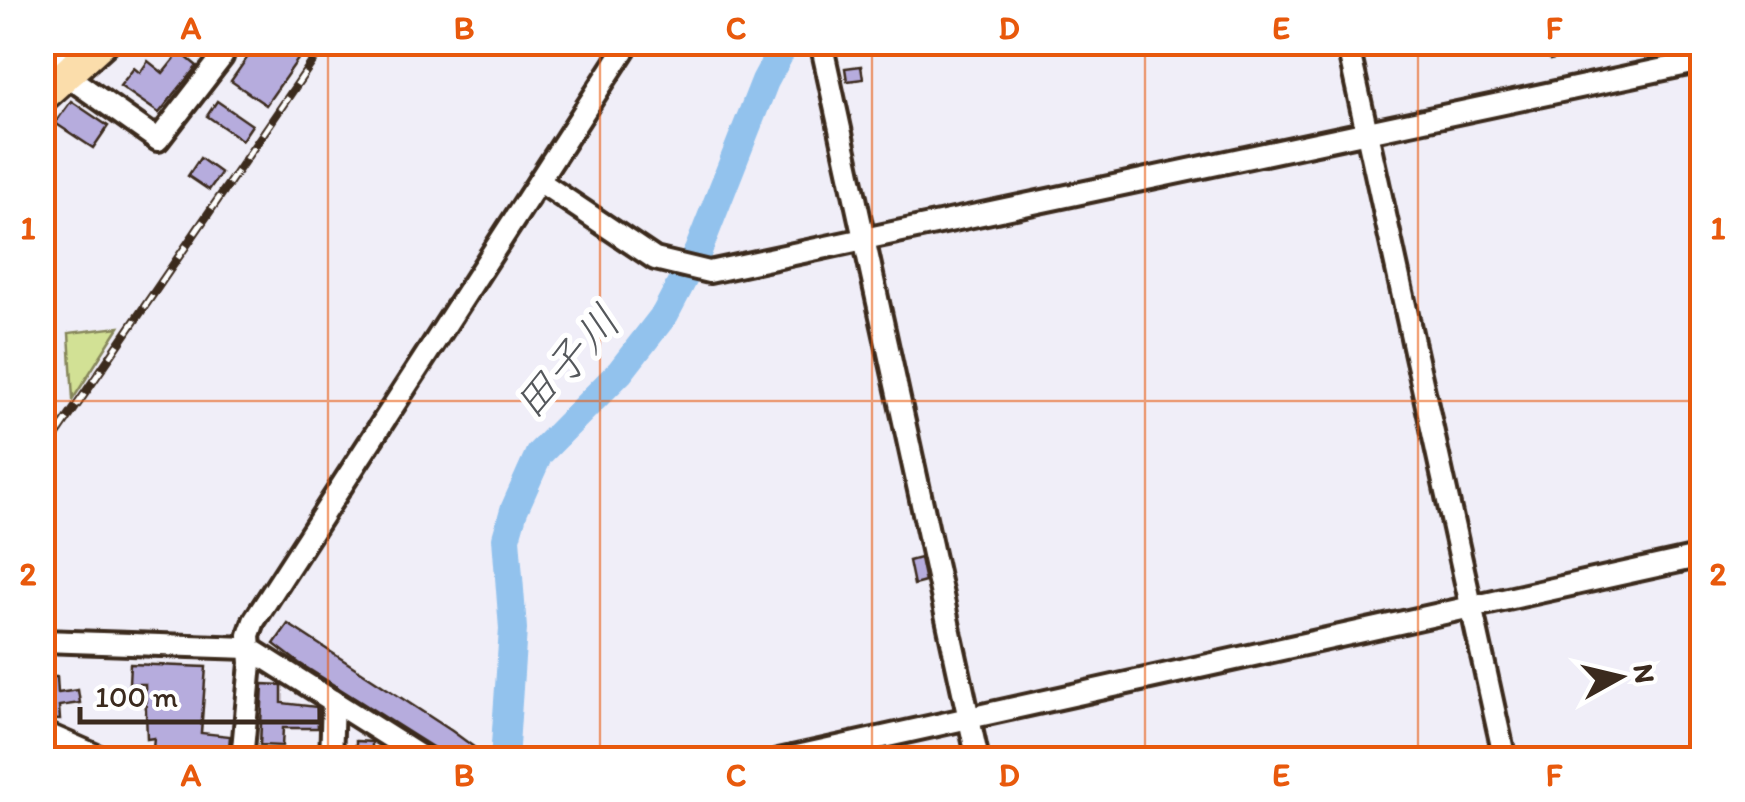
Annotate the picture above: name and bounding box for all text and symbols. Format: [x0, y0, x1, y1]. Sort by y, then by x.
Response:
text: A [180, 9, 202, 47]
text: B [454, 9, 474, 47]
text: C [726, 9, 746, 47]
text: D [998, 9, 1020, 47]
text: E [1272, 9, 1290, 47]
text: F [1546, 9, 1563, 47]
text: 1 [21, 209, 36, 247]
text: 1 [1711, 209, 1726, 247]
water label: 田子川 [501, 294, 631, 430]
text: 2 [20, 555, 37, 593]
text: 2 [1710, 555, 1727, 593]
north arrow [1570, 627, 1670, 727]
scale bar [80, 662, 320, 724]
text: N [1627, 662, 1663, 685]
text: 100 m [95, 678, 178, 715]
text: A [180, 756, 202, 794]
text: B [454, 756, 474, 794]
text: C [726, 756, 746, 794]
text: D [998, 756, 1020, 794]
text: E [1272, 756, 1290, 794]
text: F [1546, 756, 1563, 794]

